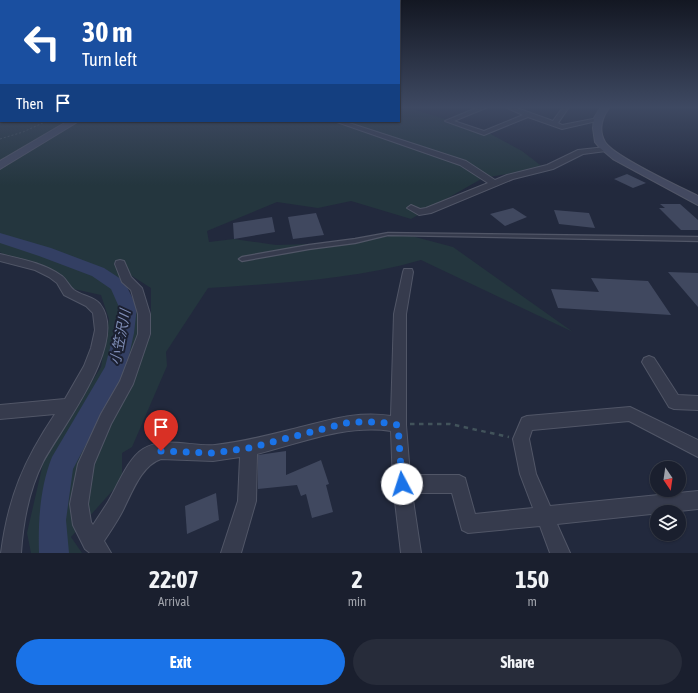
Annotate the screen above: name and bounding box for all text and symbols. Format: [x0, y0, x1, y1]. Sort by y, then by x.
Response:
icon: left [16, 16, 68, 68]
text: 30 m [82, 16, 132, 48]
text: Turn left [82, 49, 137, 70]
icon: arrive [52, 92, 74, 114]
text: Then [16, 95, 44, 112]
water label: 小笠沢川 [107, 306, 134, 366]
pin [144, 410, 178, 451]
icon: arrive [150, 416, 172, 438]
north arrow [650, 461, 686, 497]
map controls [650, 461, 686, 541]
position arrow [381, 463, 423, 505]
button: layers [650, 505, 686, 541]
text: 22:07 [149, 566, 199, 593]
text: 2 [351, 566, 363, 593]
text: 150 [515, 566, 549, 593]
text: Arrival [158, 594, 190, 609]
text: min [348, 594, 366, 609]
text: m [527, 594, 537, 609]
button: Exit [16, 639, 345, 685]
button: Share [353, 639, 682, 685]

